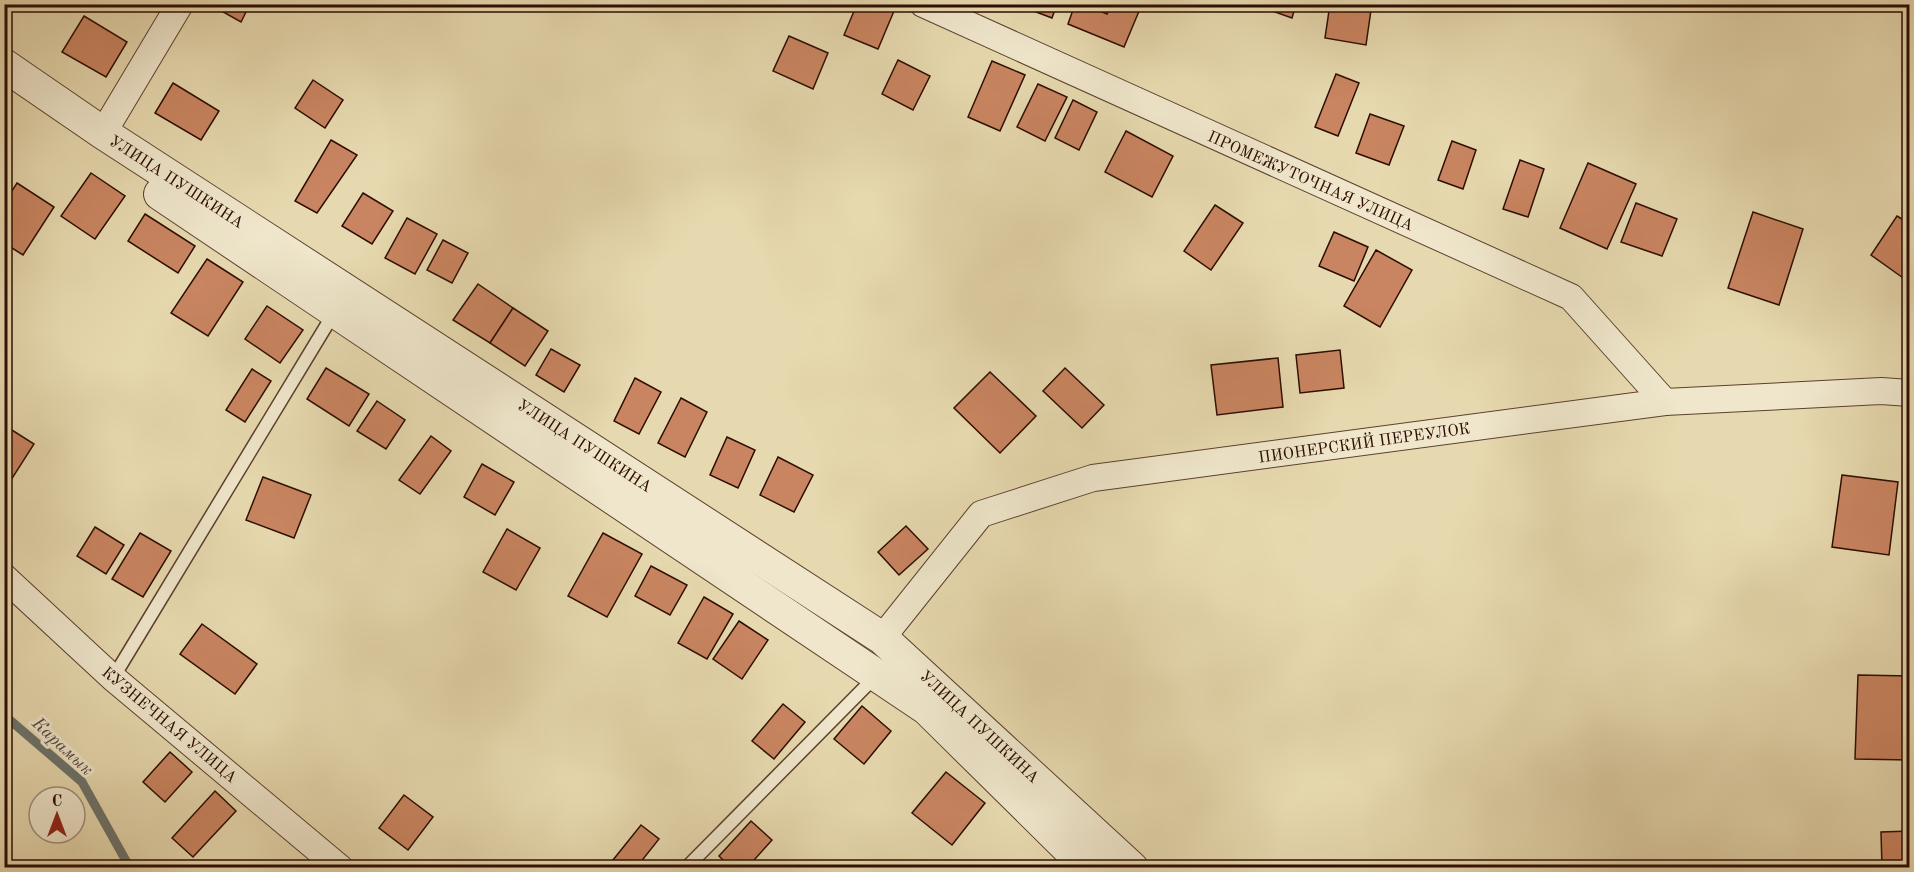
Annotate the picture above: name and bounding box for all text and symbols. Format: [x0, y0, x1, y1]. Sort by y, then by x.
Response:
street label: ПРОМЕЖУТОЧНАЯ УЛИЦА [1205, 129, 1415, 235]
street label: УЛИЦА ПУШКИНА [106, 133, 246, 232]
street label: УЛИЦА ПУШКИНА [514, 397, 654, 496]
street label: ПИОНЕРСКИЙ ПЕРЕУЛОК [1257, 417, 1472, 467]
street label: КУЗНЕЧНАЯ УЛИЦА [98, 664, 239, 787]
street label: УЛИЦА ПУШКИНА [916, 668, 1041, 787]
water label: Карамык [28, 714, 96, 779]
north arrow [27, 785, 87, 845]
text: С [52, 794, 62, 810]

